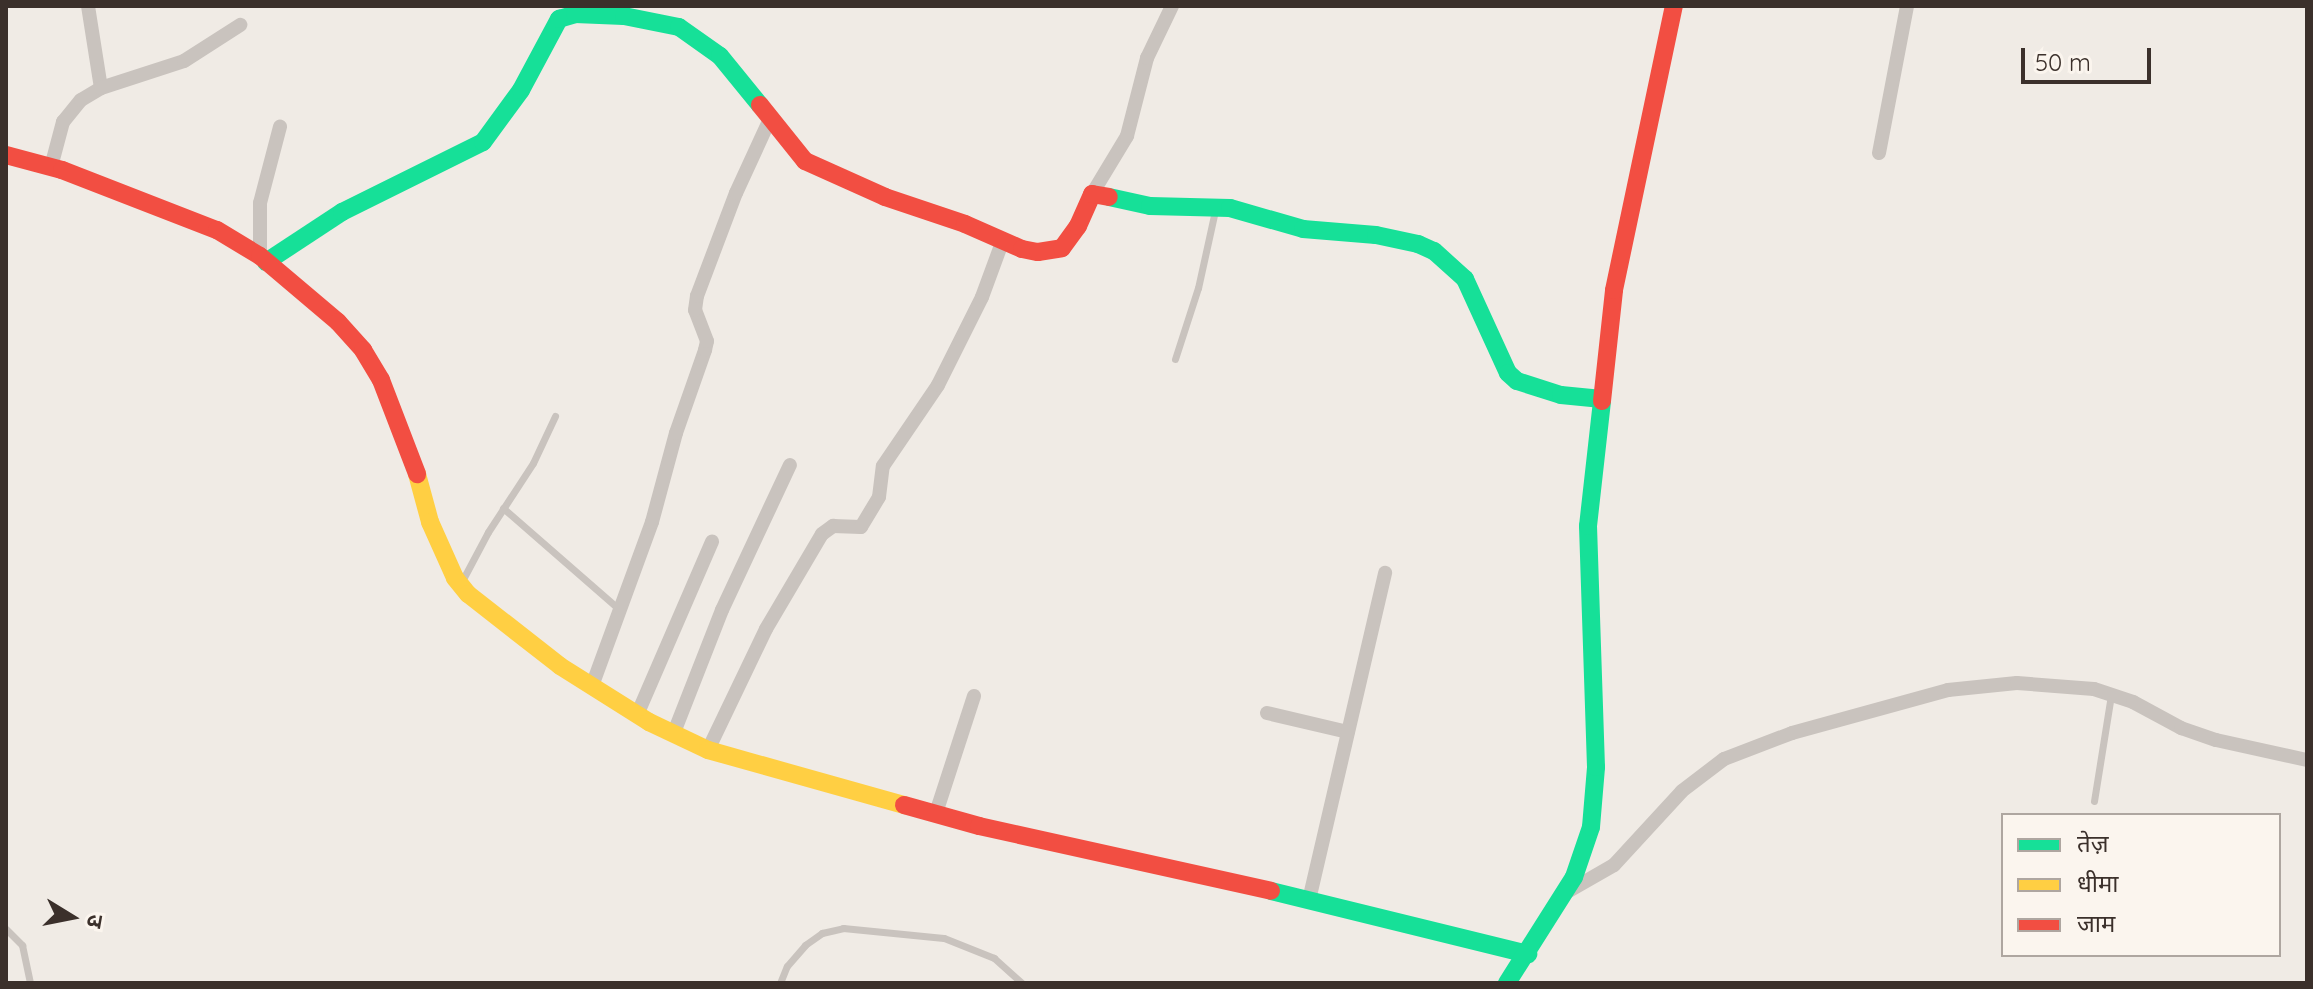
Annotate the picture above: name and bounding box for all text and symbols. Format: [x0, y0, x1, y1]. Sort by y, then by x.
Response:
scale bar [2025, 32, 2155, 82]
text: 50 m [2035, 47, 2091, 77]
legend [2001, 813, 2281, 957]
text: तेज़ [2077, 828, 2109, 858]
text: धीमा [2077, 868, 2119, 898]
north arrow [32, 877, 112, 957]
text: जाम [2077, 908, 2115, 938]
text: उ [81, 912, 111, 930]

